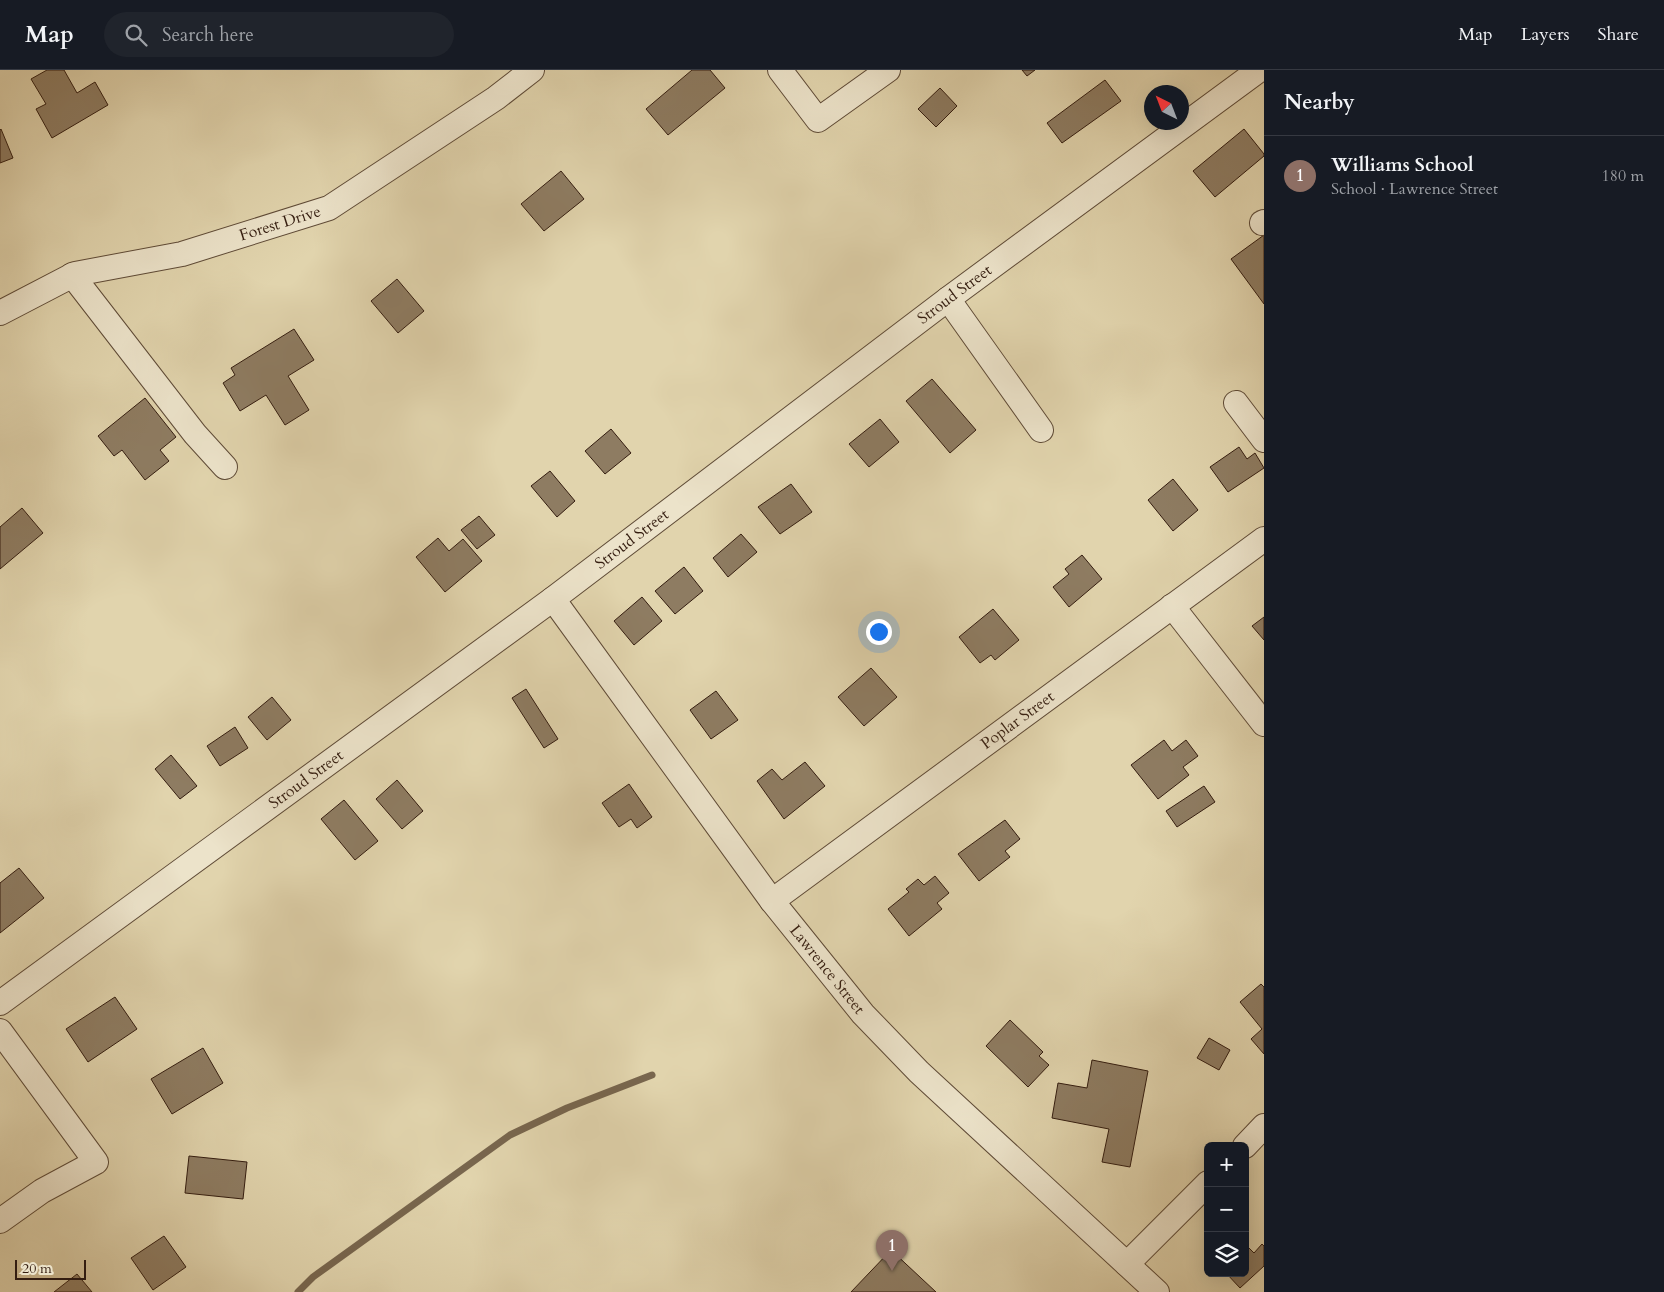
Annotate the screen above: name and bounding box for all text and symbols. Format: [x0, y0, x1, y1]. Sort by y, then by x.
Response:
search box [104, 12, 454, 57]
text: Map [25, 18, 74, 51]
icon: search [122, 21, 150, 49]
text: Search here [162, 22, 254, 48]
text: Map [1458, 22, 1493, 47]
text: Layers [1521, 22, 1570, 47]
text: Share [1598, 22, 1639, 47]
north arrow [1144, 85, 1189, 130]
text: Nearby [1284, 88, 1355, 117]
text: Williams School [1331, 152, 1474, 178]
text: 1 [1296, 165, 1304, 187]
text: 180 m [1602, 165, 1644, 187]
text: School · Lawrence Street [1331, 178, 1498, 200]
street label: Forest Drive [236, 200, 323, 246]
street label: Stroud Street [913, 259, 996, 329]
street label: Stroud Street [590, 504, 674, 574]
your location [866, 619, 892, 645]
street label: Poplar Street [976, 686, 1059, 755]
street label: Stroud Street [264, 745, 348, 814]
street label: Lawrence Street [784, 920, 870, 1019]
map controls [1204, 1142, 1249, 1277]
button: + [1204, 1142, 1249, 1187]
button: − [1204, 1187, 1249, 1232]
pin: 1 [876, 1230, 908, 1271]
button: layers [1204, 1232, 1249, 1277]
scale bar [15, 1257, 86, 1280]
text: 20 m [22, 1259, 52, 1278]

